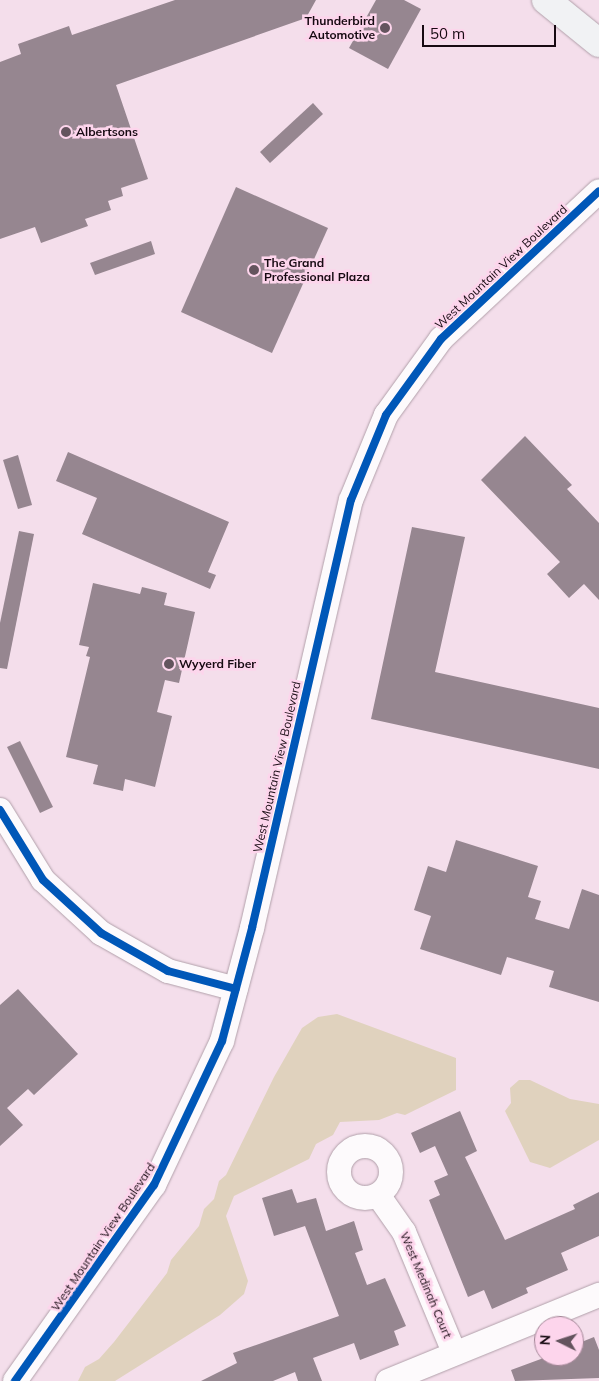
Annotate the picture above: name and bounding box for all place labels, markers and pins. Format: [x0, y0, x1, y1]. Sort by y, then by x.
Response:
place label: Thunderbird Automotive [305, 14, 375, 42]
marker: Thunderbird Automotive [379, 22, 391, 34]
place label: Albertsons [76, 125, 138, 139]
marker: Albertsons [60, 126, 72, 138]
place label: The Grand Professional Plaza [264, 256, 370, 284]
marker: The Grand Professional Plaza [248, 264, 260, 276]
place label: Wyyerd Fiber [179, 657, 256, 671]
marker: Wyyerd Fiber [163, 658, 175, 670]

